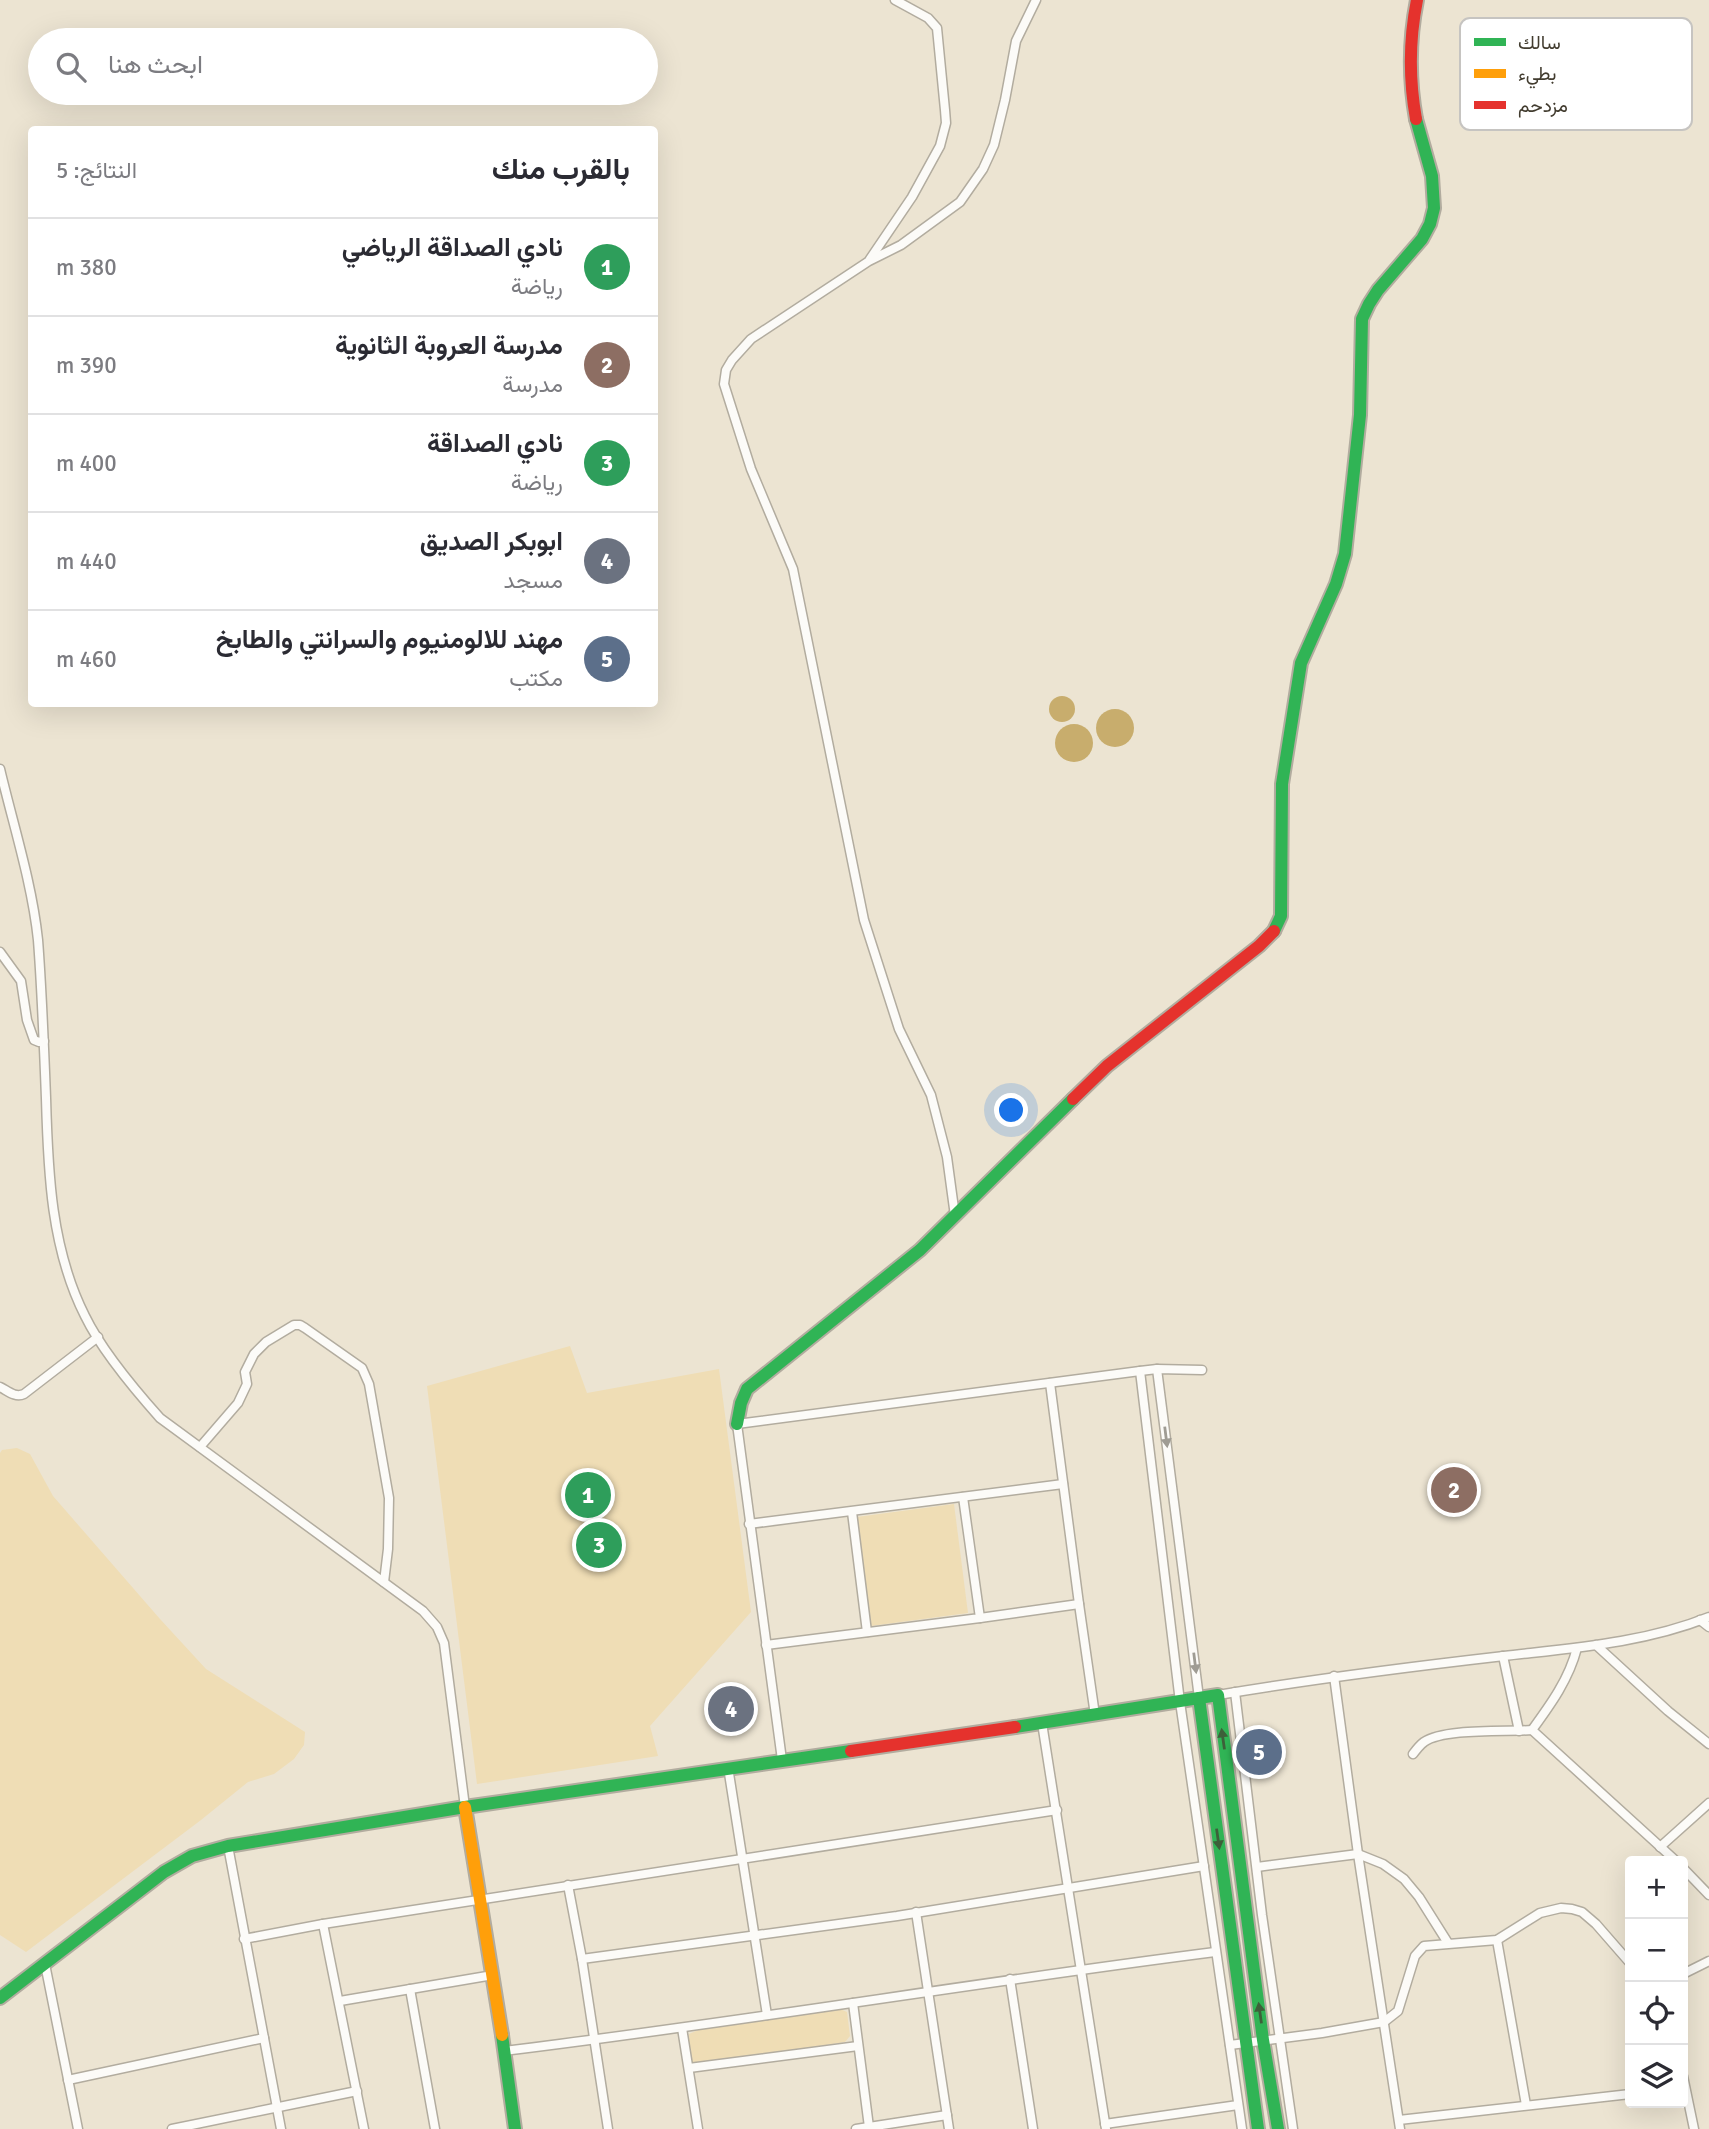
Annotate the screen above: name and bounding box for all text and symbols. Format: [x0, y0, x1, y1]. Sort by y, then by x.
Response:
legend [1460, 18, 1692, 130]
search box [28, 28, 658, 105]
text: سالك [1518, 31, 1561, 55]
icon: search [52, 48, 90, 86]
text: ابحث هنا [108, 49, 203, 81]
text: بطيء [1518, 62, 1556, 89]
text: مزدحم [1518, 94, 1568, 118]
text: بالقرب منك [492, 151, 630, 188]
text: النتائج: 5 [56, 156, 137, 185]
text: نادي الصداقة الرياضي [342, 232, 563, 264]
text: 380 m [56, 253, 117, 282]
text: 1 [601, 253, 613, 282]
text: رياضة [511, 272, 563, 301]
text: مدرسة العروبة الثانوية [335, 330, 563, 362]
text: 390 m [56, 351, 117, 380]
text: 2 [601, 351, 613, 380]
text: مدرسة [502, 370, 563, 399]
text: نادي الصداقة [427, 428, 563, 460]
text: 400 m [56, 449, 117, 478]
text: 3 [601, 449, 613, 478]
text: رياضة [511, 468, 563, 497]
text: ابوبكر الصديق [420, 526, 563, 558]
text: 440 m [56, 547, 117, 576]
text: 4 [601, 547, 613, 576]
text: مسجد [503, 566, 563, 595]
text: مهند للالومنيوم والسرانتي والطابخ [216, 624, 563, 656]
text: 460 m [56, 645, 117, 674]
text: 5 [601, 645, 613, 674]
text: مكتب [509, 664, 563, 693]
your location [994, 1093, 1028, 1127]
one-way arrow [1160, 1426, 1171, 1448]
pin: 2 [1431, 1464, 1477, 1516]
pin: 1 [565, 1469, 611, 1521]
pin: 3 [576, 1519, 622, 1571]
one-way arrow [1189, 1652, 1200, 1674]
pin: 4 [708, 1683, 754, 1735]
pin: 5 [1236, 1726, 1282, 1778]
one-way arrow [1218, 1728, 1229, 1750]
one-way arrow [1213, 1828, 1224, 1850]
map controls [1625, 1856, 1688, 2108]
button: + [1625, 1856, 1688, 1919]
button: − [1625, 1919, 1688, 1982]
button: locate [1625, 1982, 1688, 2045]
one-way arrow [1254, 2002, 1265, 2024]
button: layers [1625, 2045, 1688, 2108]

